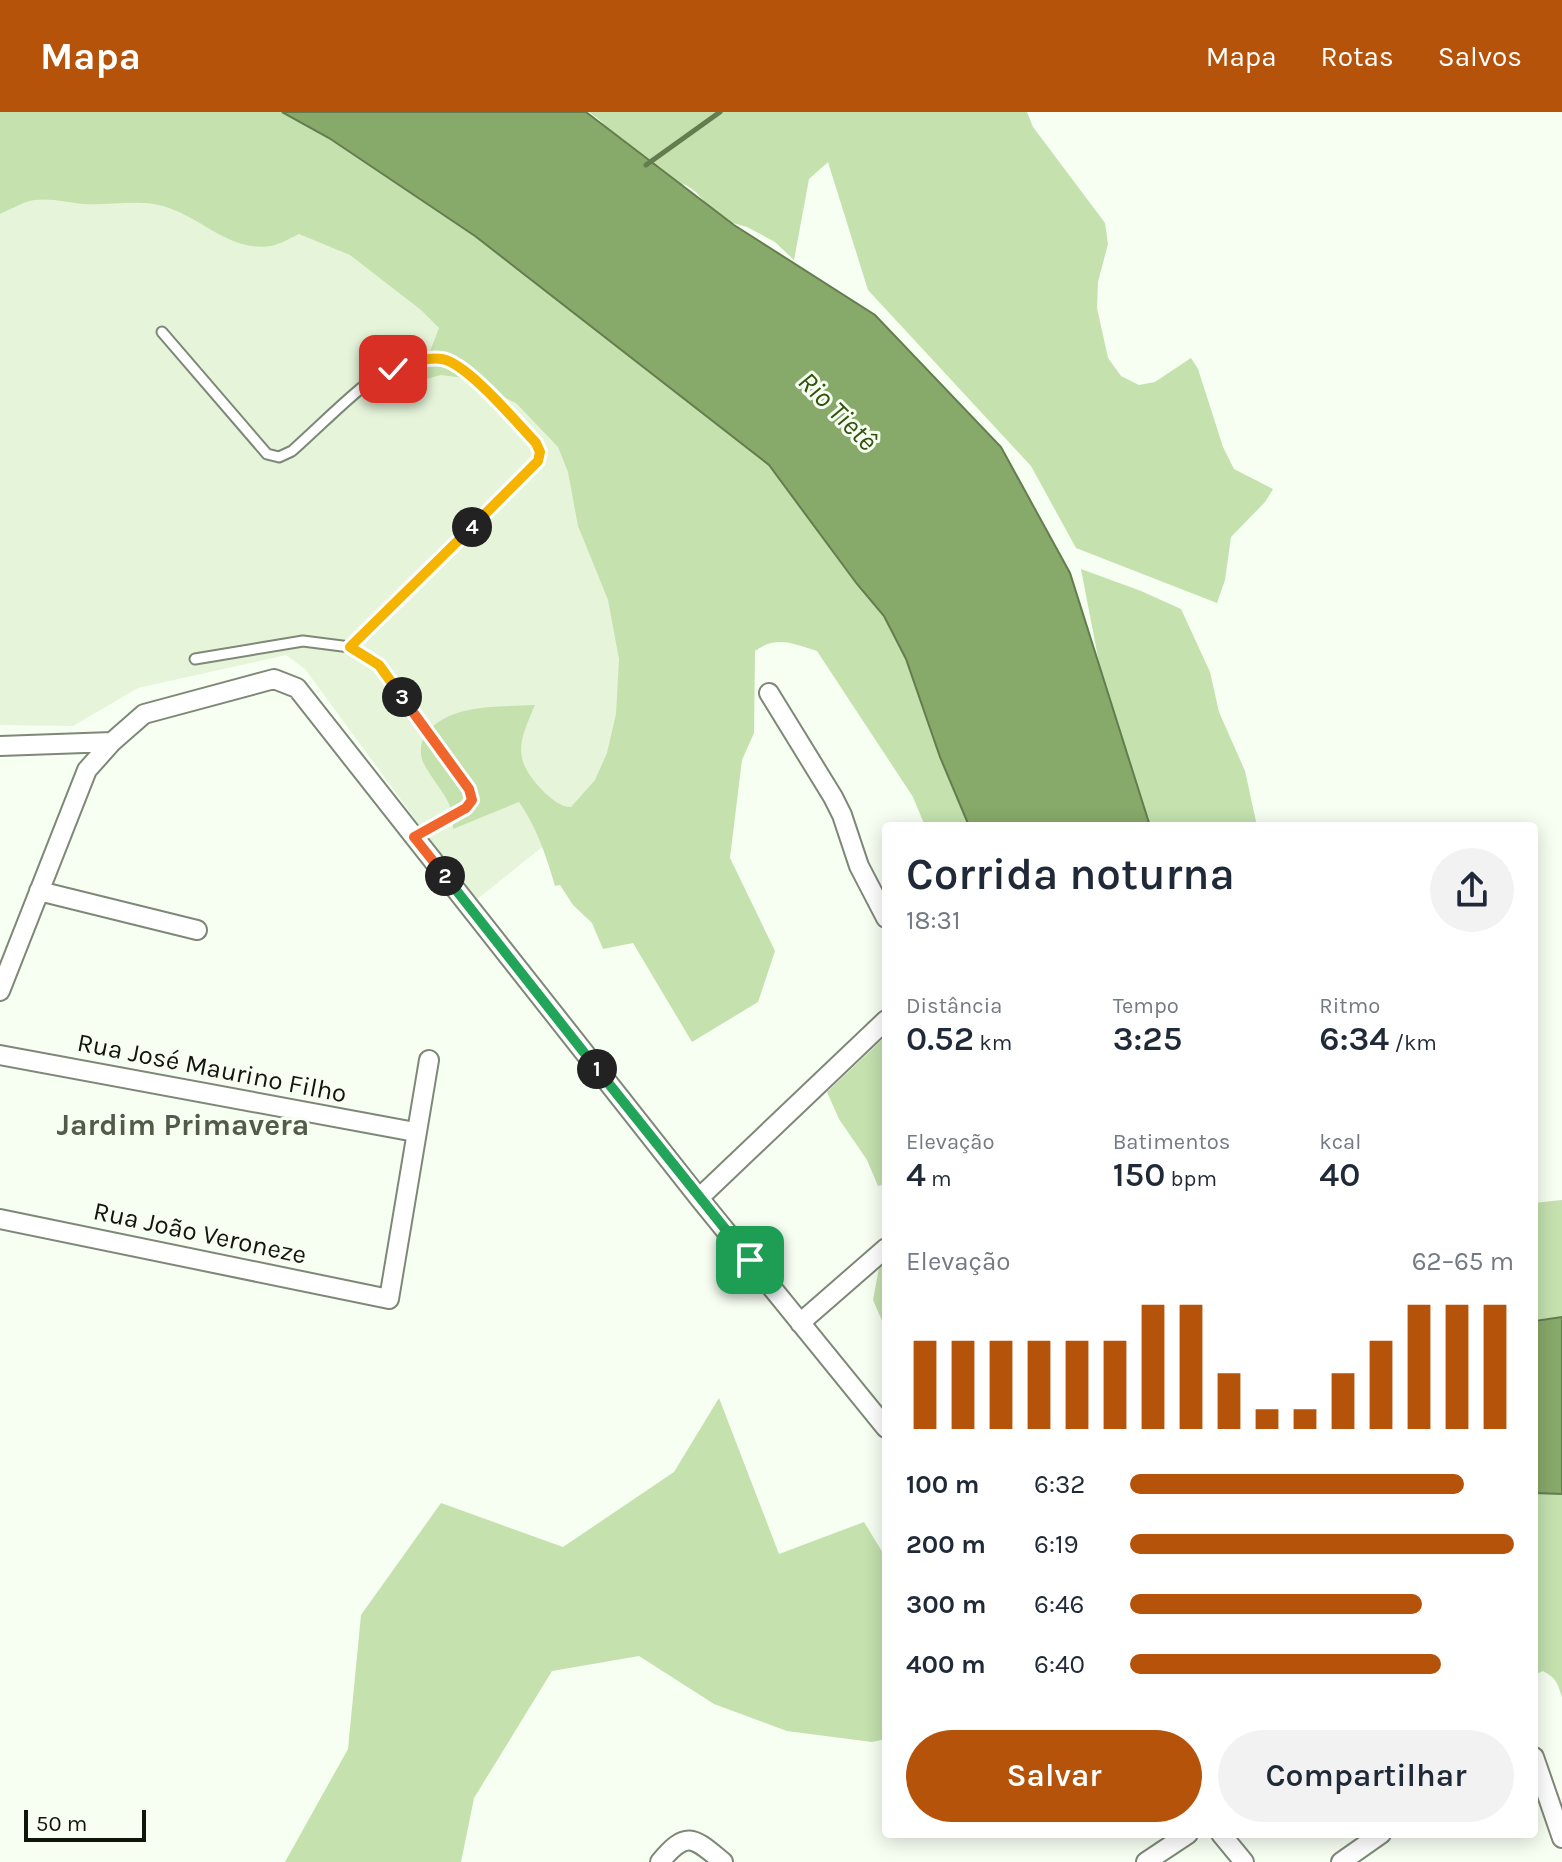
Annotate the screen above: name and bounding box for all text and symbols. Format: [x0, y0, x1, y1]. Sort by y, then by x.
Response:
text: Mapa [40, 34, 141, 79]
text: Mapa [1206, 40, 1277, 73]
text: Rotas [1321, 40, 1394, 73]
text: Salvos [1438, 40, 1522, 73]
pin [359, 335, 427, 403]
icon: check [371, 347, 415, 391]
water label: Rio Tietê [792, 365, 884, 457]
pin: 4 [452, 507, 492, 547]
text: 4 [465, 514, 479, 540]
pin: 3 [382, 677, 422, 717]
text: 3 [395, 684, 409, 710]
button: share [1430, 848, 1514, 932]
text: Corrida noturna [906, 849, 1235, 900]
pin: 2 [425, 856, 465, 896]
text: 2 [438, 863, 452, 889]
text: 18:31 [906, 905, 961, 936]
text: Distância [906, 993, 1002, 1019]
text: Tempo [1113, 993, 1179, 1019]
text: Ritmo [1319, 993, 1380, 1019]
text: 0.52 [906, 1019, 974, 1059]
text: 3:25 [1113, 1019, 1182, 1059]
text: 6:34 [1319, 1019, 1389, 1059]
street label: Rua José Maurino Filho [75, 1027, 349, 1109]
text: km [974, 1030, 1012, 1056]
text: /km [1389, 1030, 1437, 1056]
pin: 1 [577, 1049, 617, 1089]
text: 1 [593, 1056, 601, 1082]
district label: Jardim Primavera [57, 1107, 309, 1143]
text: Elevação [906, 1129, 994, 1155]
text: Batimentos [1113, 1129, 1230, 1155]
text: kcal [1319, 1129, 1361, 1155]
text: 4 [906, 1155, 926, 1195]
text: 150 [1113, 1155, 1165, 1195]
text: 40 [1319, 1155, 1360, 1195]
text: m [926, 1166, 952, 1192]
text: bpm [1165, 1166, 1217, 1192]
street label: Rua João Veroneze [91, 1195, 309, 1271]
pin [716, 1226, 784, 1294]
icon: arrive [728, 1238, 772, 1282]
text: Elevação [906, 1246, 1011, 1277]
text: 62–65 m [1412, 1246, 1514, 1277]
text: 100 m [906, 1469, 979, 1500]
text: 6:32 [1034, 1469, 1085, 1500]
text: 200 m [906, 1529, 986, 1560]
text: 6:19 [1034, 1529, 1079, 1560]
text: 300 m [906, 1589, 986, 1620]
text: 6:46 [1034, 1589, 1084, 1620]
text: 400 m [906, 1649, 986, 1680]
text: 6:40 [1034, 1649, 1085, 1680]
button: Salvar [906, 1730, 1202, 1822]
button: Compartilhar [1218, 1730, 1514, 1822]
scale bar [24, 1806, 146, 1842]
text: 50 m [36, 1811, 87, 1837]

